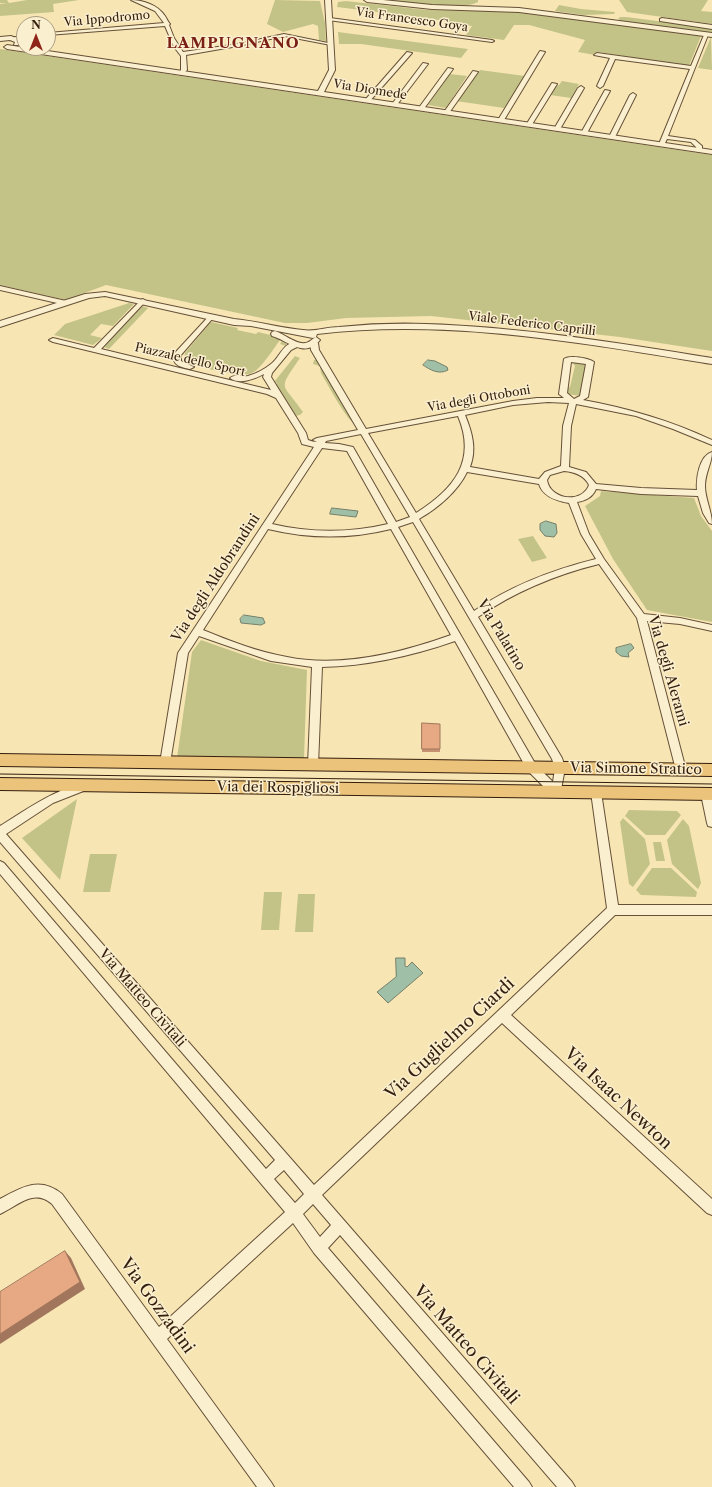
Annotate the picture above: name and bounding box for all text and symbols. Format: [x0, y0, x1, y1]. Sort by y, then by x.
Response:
street label: Via Francesco Goya [355, 5, 469, 35]
street label: Via Ippodromo [63, 8, 151, 30]
north arrow [16, 16, 56, 56]
text: N [31, 18, 41, 32]
district label: LAMPUGNANO [166, 35, 300, 53]
street label: Via Diomede [332, 77, 408, 103]
street label: Viale Federico Caprilli [468, 309, 596, 339]
street label: Piazzale dello Sport [133, 340, 247, 380]
street label: Via degli Ottoboni [426, 383, 532, 415]
street label: Via degli Aldobrandini [168, 511, 264, 645]
street label: Via Palatino [473, 596, 529, 674]
street label: Via degli Alerami [644, 614, 692, 728]
street label: Via Simone Stratico [570, 759, 702, 779]
street label: Via dei Rospigliosi [217, 779, 339, 797]
street label: Via Matteo Civitali [95, 946, 189, 1050]
street label: Via Guglielmo Ciardi [381, 974, 519, 1104]
street label: Via Isaac Newton [560, 1044, 676, 1154]
street label: Via Gozzadini [116, 1254, 198, 1358]
street label: Via Matteo Civitali [409, 1281, 523, 1409]

